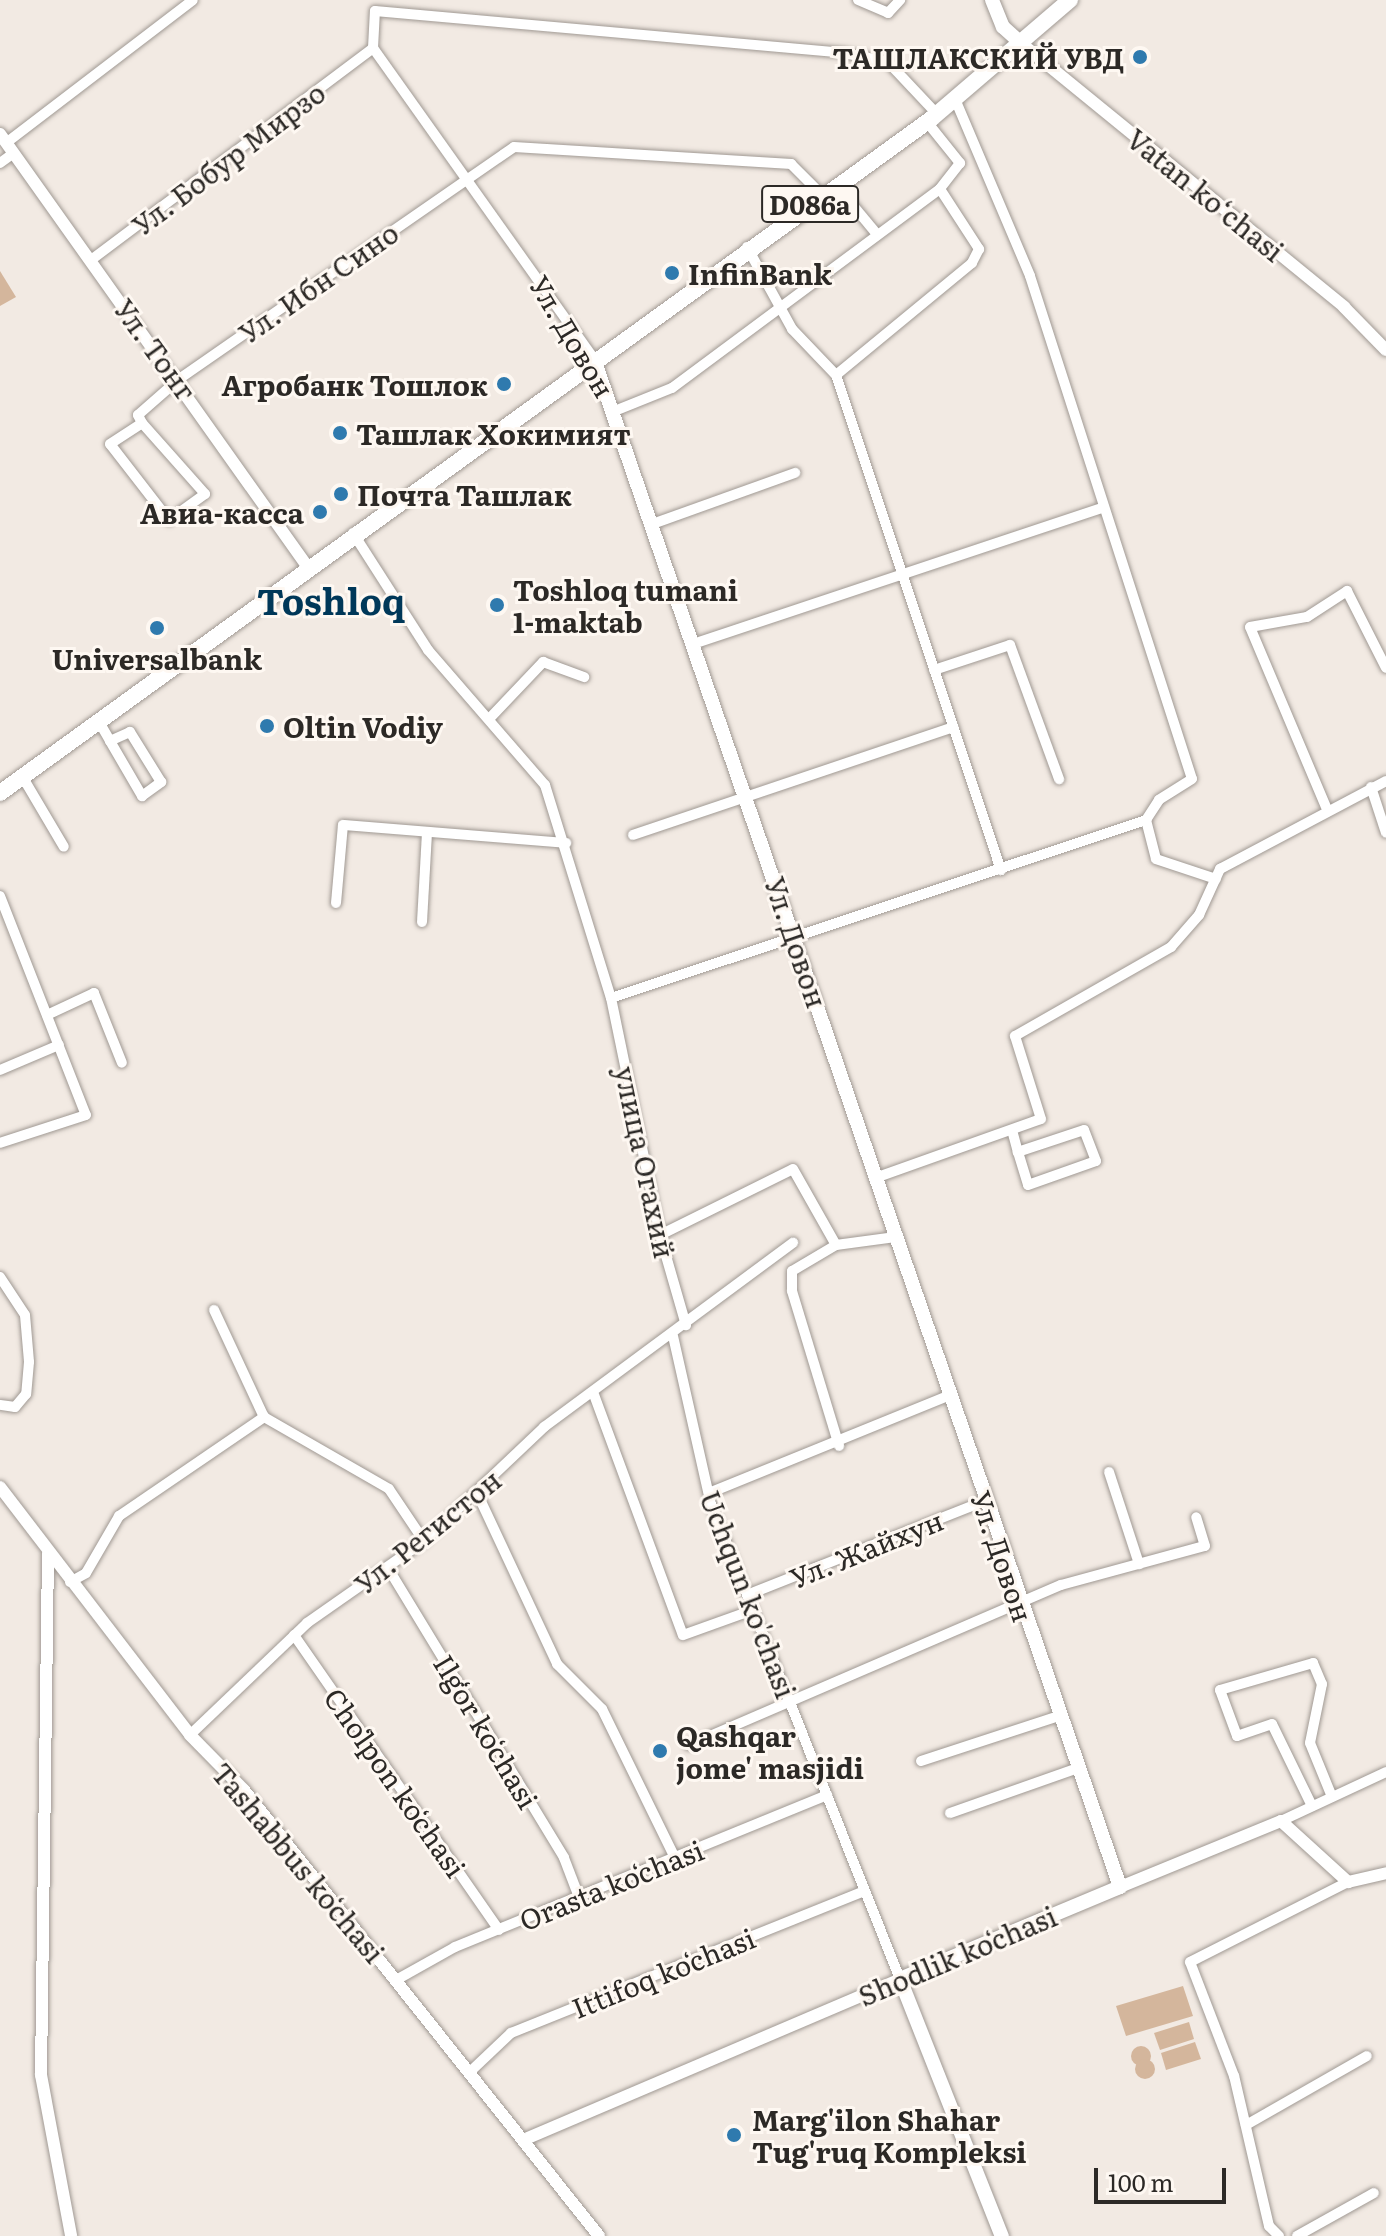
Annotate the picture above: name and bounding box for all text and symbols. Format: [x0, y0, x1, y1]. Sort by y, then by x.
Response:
place label: ТАШЛАКСКИЙ УВД [833, 40, 1124, 74]
marker: ТАШЛАКСКИЙ УВД [1131, 48, 1149, 66]
street label: Ул. Бобур Мирзо [125, 74, 331, 242]
street label: Vatan ko‘chasi [1121, 121, 1291, 267]
road number: D086a [760, 182, 860, 226]
street label: Ул. Ибн Сино [232, 215, 404, 349]
place label: InfinBank [688, 256, 832, 290]
marker: InfinBank [663, 264, 681, 282]
street label: Ул. Довон [524, 269, 622, 403]
street label: Ул. Тонг [108, 292, 204, 406]
place label: Агробанк Тошлок [221, 367, 488, 401]
marker: Агробанк Тошлок [495, 375, 513, 393]
place label: Ташлак Хокимият [356, 416, 631, 450]
marker: Ташлак Хокимият [331, 424, 349, 442]
place label: Почта Ташлак [357, 477, 572, 511]
marker: Почта Ташлак [332, 485, 350, 503]
place label: Авиа-касса [140, 495, 304, 529]
marker: Авиа-касса [311, 503, 329, 521]
place label: Toshloq tumani 1-maktab [513, 572, 738, 638]
district label: Toshloq [257, 578, 405, 622]
marker: Toshloq tumani 1-maktab [488, 596, 506, 614]
marker: Universalbank [148, 619, 166, 637]
place label: Universalbank [52, 641, 262, 675]
place label: Oltin Vodiy [283, 709, 443, 743]
marker: Oltin Vodiy [258, 717, 276, 735]
street label: Ул. Довон [759, 872, 835, 1012]
street label: улица Огахий [609, 1063, 683, 1261]
street label: Ул. Регистон [347, 1462, 507, 1600]
street label: Uchqun ko'chasi [694, 1486, 804, 1702]
street label: Ул. Довон [965, 1486, 1041, 1626]
street label: Ул. Жайхун [784, 1502, 948, 1594]
street label: Ilgʻor koʻchasi [428, 1648, 546, 1814]
street label: Choʻlpon koʻchasi [318, 1681, 474, 1883]
place label: Qashqar jome' masjidi [676, 1718, 864, 1784]
marker: Qashqar jome' masjidi [651, 1742, 669, 1760]
street label: Tashabbus koʻchasi [206, 1755, 392, 1969]
street label: Orasta koʻchasi [514, 1832, 708, 1936]
street label: Shodlik koʻchasi [853, 1898, 1061, 2012]
street label: Ittifoq koʻchasi [567, 1920, 759, 2024]
place label: Marg'ilon Shahar Tug'ruq Kompleksi [752, 2102, 1027, 2168]
marker: Marg'ilon Shahar Tug'ruq Kompleksi [723, 2124, 745, 2146]
scale bar [1098, 2152, 1230, 2202]
text: 100 m [1108, 2164, 1174, 2199]

